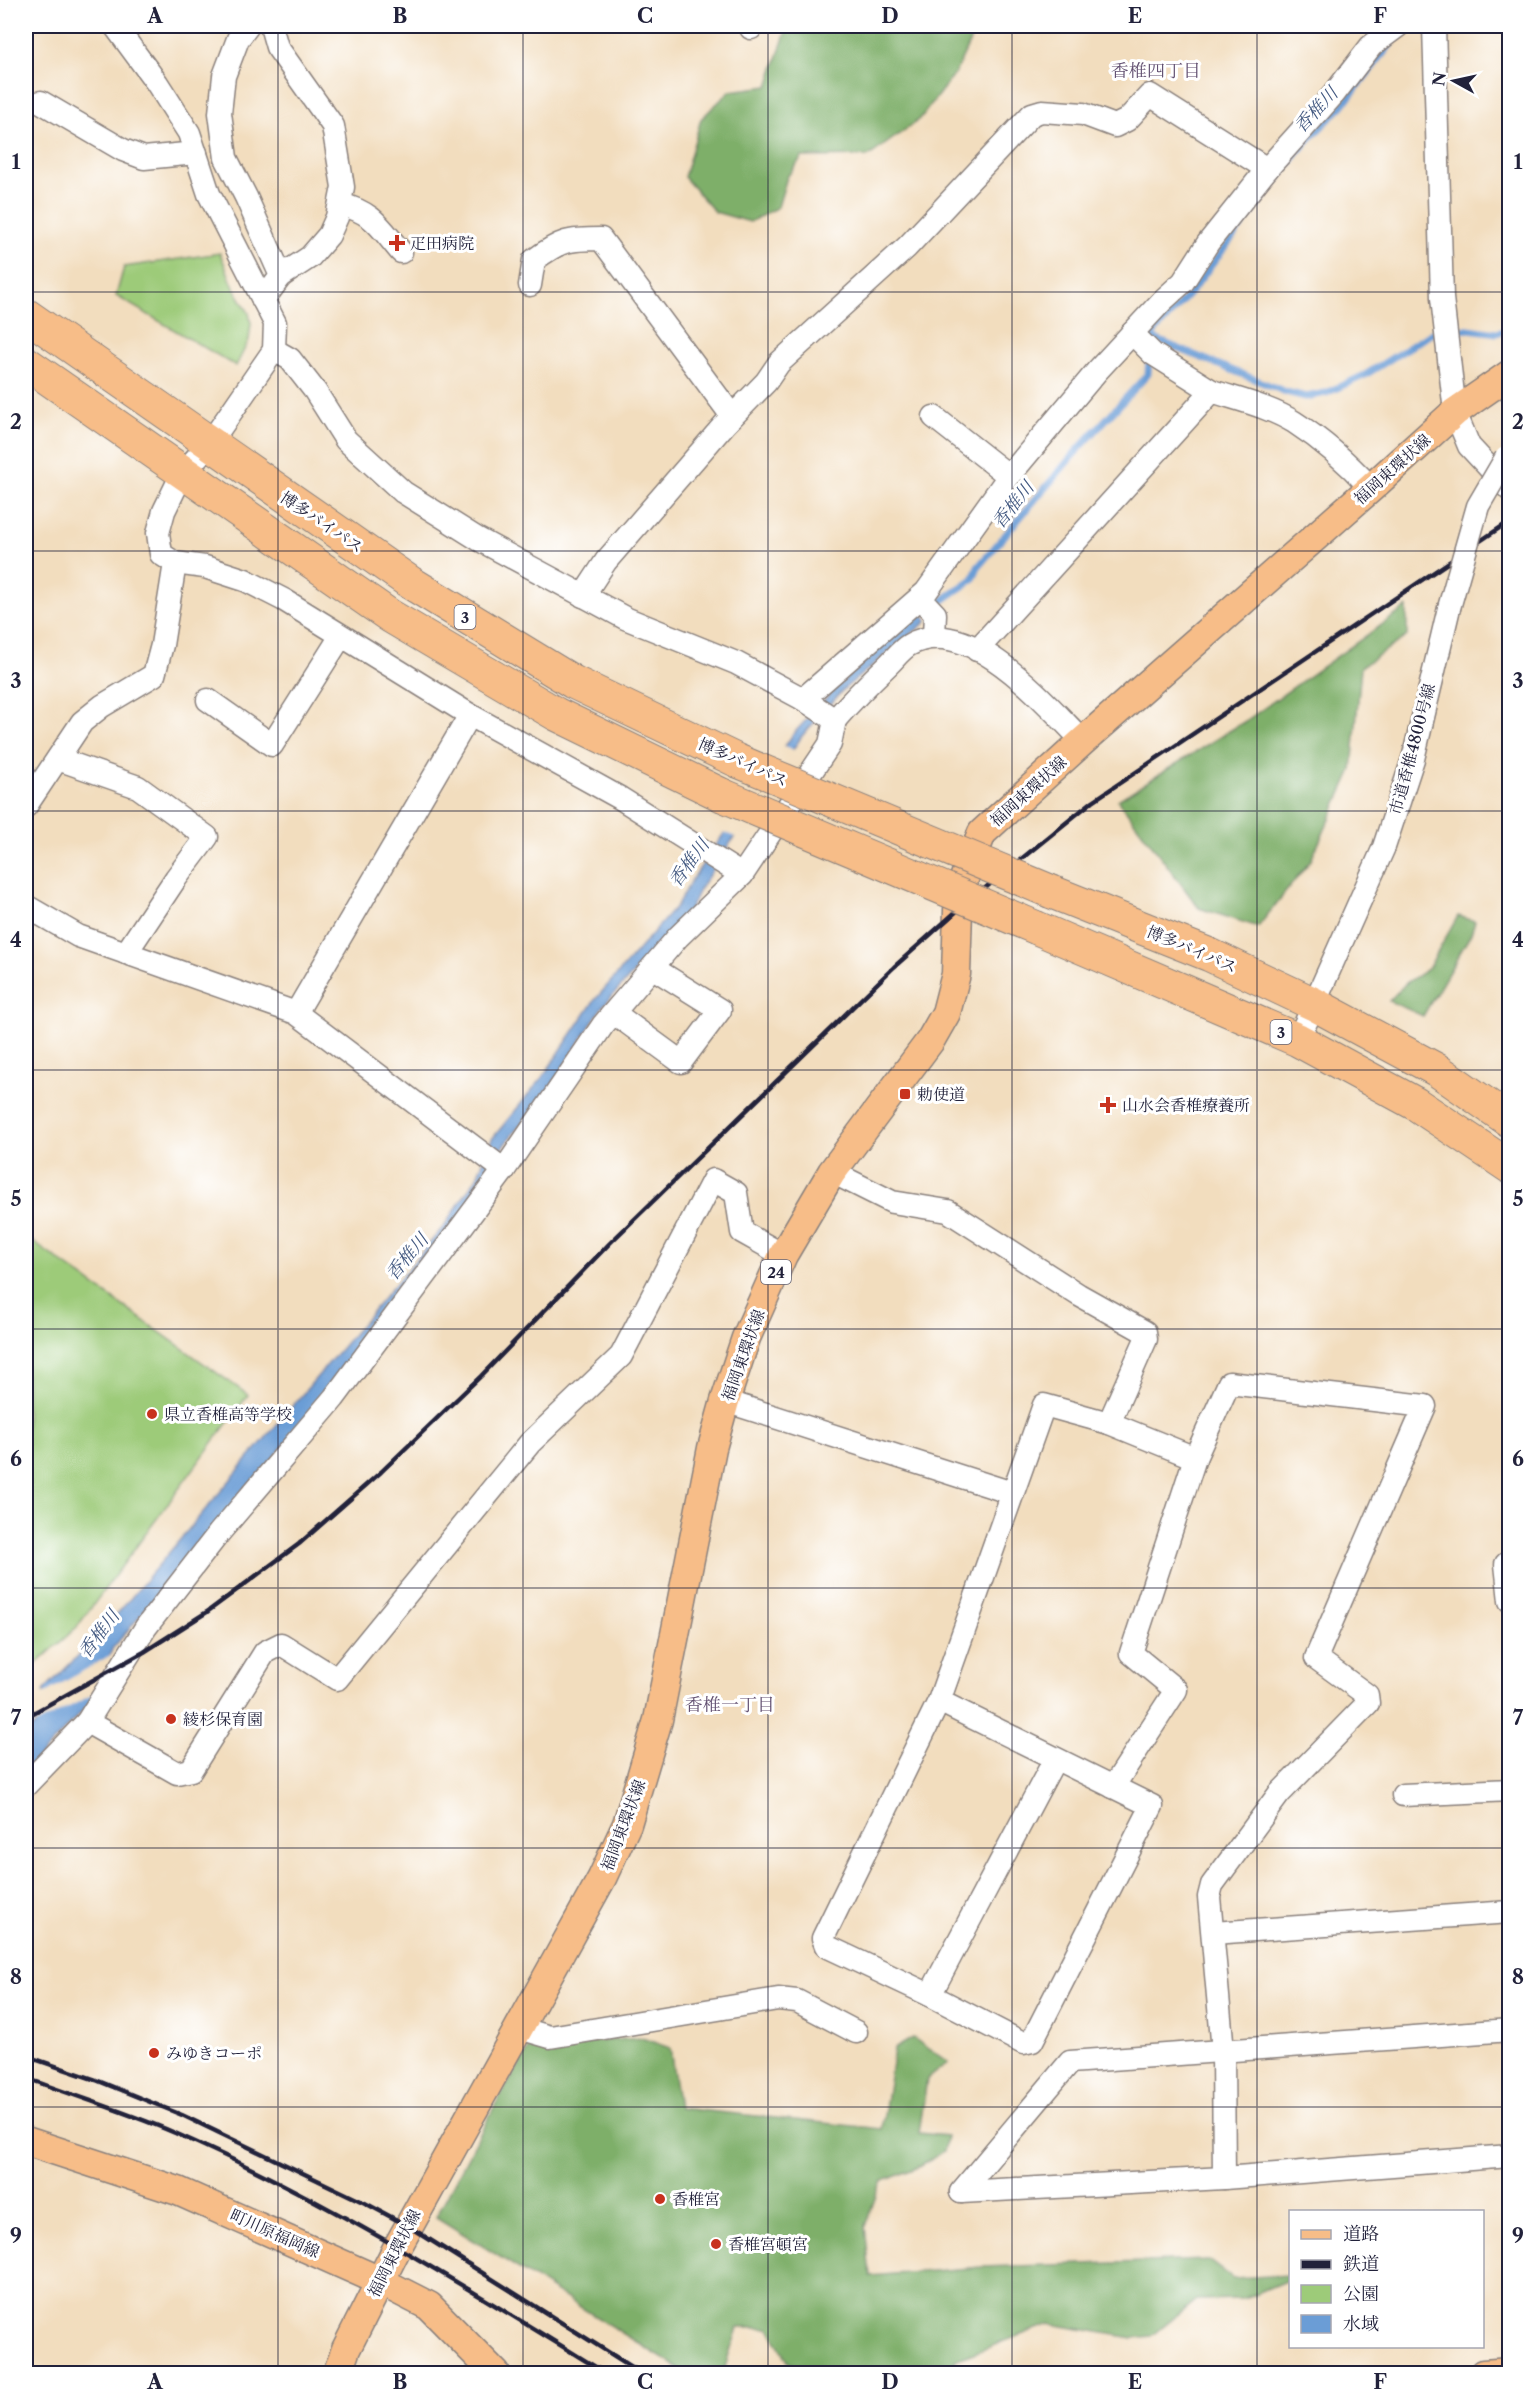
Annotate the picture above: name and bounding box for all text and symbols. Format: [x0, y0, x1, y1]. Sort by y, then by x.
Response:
text: A [146, 4, 163, 28]
text: B [393, 4, 408, 28]
text: C [637, 4, 653, 28]
text: D [881, 4, 899, 28]
text: E [1128, 4, 1142, 28]
text: F [1373, 4, 1387, 28]
north arrow [1424, 51, 1484, 111]
district label: 香椎四丁目 [1111, 60, 1201, 82]
text: N [1428, 71, 1450, 87]
water label: 香椎川 [1290, 81, 1344, 137]
text: 1 [12, 150, 21, 174]
text: 1 [1514, 150, 1523, 174]
place label: 疋田病院 [410, 233, 474, 253]
marker: 疋田病院 [388, 234, 406, 252]
text: 2 [10, 410, 22, 434]
text: 2 [1512, 410, 1524, 434]
street label: 福岡東環状線 [1350, 429, 1434, 509]
water label: 香椎川 [987, 476, 1040, 533]
street label: 博多バイパス [277, 487, 367, 557]
road number: 3 [454, 605, 476, 629]
text: 3 [10, 669, 22, 693]
text: 3 [1512, 669, 1524, 693]
street label: 市道香椎4800号線 [1385, 681, 1439, 817]
street label: 博多バイパス [695, 733, 791, 791]
street label: 福岡東環状線 [986, 751, 1070, 831]
water label: 香椎川 [664, 833, 715, 891]
street label: 博多バイパス [1144, 921, 1240, 977]
text: 4 [10, 928, 22, 952]
text: 4 [1512, 928, 1524, 952]
road number: 3 [1270, 1020, 1292, 1044]
place label: 勅使道 [917, 1084, 965, 1104]
marker: 勅使道 [898, 1087, 912, 1101]
place label: 山水会香椎療養所 [1122, 1095, 1250, 1115]
marker: 山水会香椎療養所 [1099, 1096, 1117, 1114]
text: 5 [10, 1187, 22, 1211]
text: 5 [1512, 1187, 1524, 1211]
water label: 香椎川 [381, 1228, 434, 1285]
road number: 24 [761, 1260, 791, 1284]
street label: 福岡東環状線 [717, 1306, 769, 1404]
place label: 県立香椎高等学校 [164, 1404, 292, 1424]
marker: 県立香椎高等学校 [145, 1407, 159, 1421]
text: 6 [10, 1447, 22, 1471]
text: 6 [1512, 1447, 1524, 1471]
water label: 香椎川 [74, 1604, 125, 1662]
district label: 香椎一丁目 [685, 1694, 775, 1716]
text: 7 [11, 1706, 22, 1730]
text: 7 [1513, 1706, 1524, 1730]
place label: 綾杉保育園 [183, 1709, 263, 1729]
marker: 綾杉保育園 [164, 1712, 178, 1726]
street label: 福岡東環状線 [596, 1777, 650, 1873]
text: 8 [10, 1965, 22, 1989]
text: 8 [1512, 1965, 1524, 1989]
place label: みゆきコーポ [166, 2043, 262, 2063]
marker: みゆきコーポ [147, 2046, 161, 2060]
place label: 香椎宮 [672, 2189, 720, 2209]
marker: 香椎宮 [653, 2192, 667, 2206]
street label: 町川原福岡線 [227, 2204, 323, 2262]
street label: 福岡東環状線 [363, 2206, 425, 2300]
legend [1289, 2210, 1484, 2348]
text: 道路 [1343, 2223, 1379, 2245]
text: 9 [10, 2224, 22, 2248]
text: 9 [1512, 2224, 1524, 2248]
place label: 香椎宮頓宮 [728, 2234, 808, 2254]
marker: 香椎宮頓宮 [709, 2237, 723, 2251]
text: 鉄道 [1343, 2253, 1379, 2275]
text: 公園 [1343, 2283, 1379, 2305]
text: 水域 [1343, 2313, 1379, 2335]
text: A [146, 2370, 163, 2394]
text: B [393, 2370, 408, 2394]
text: C [637, 2370, 653, 2394]
text: D [881, 2370, 899, 2394]
text: E [1128, 2370, 1142, 2394]
text: F [1373, 2370, 1387, 2394]

